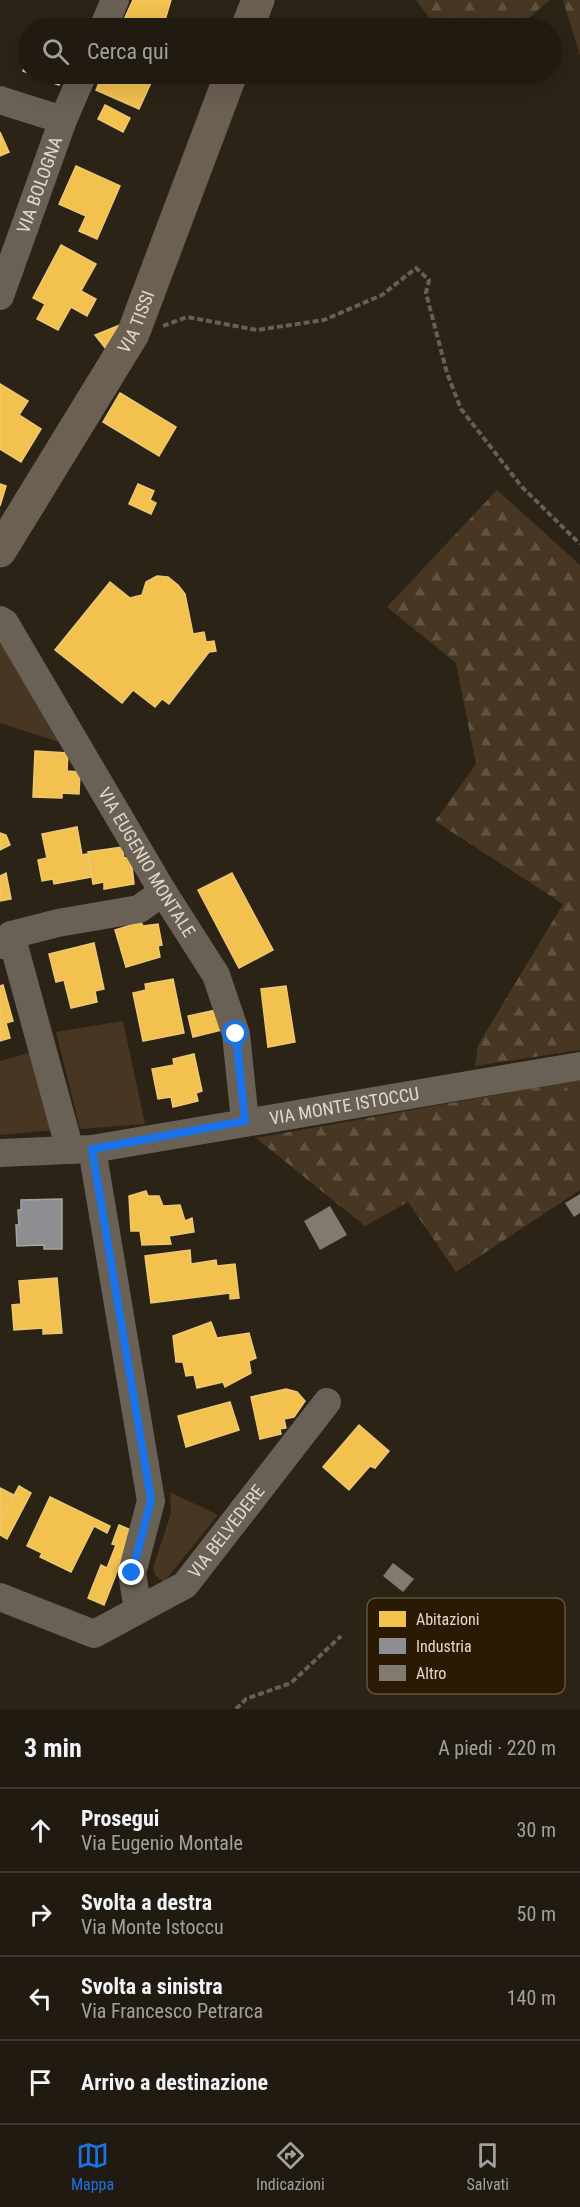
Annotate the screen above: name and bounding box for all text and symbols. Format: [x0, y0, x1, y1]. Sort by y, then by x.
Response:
search box [18, 18, 562, 84]
icon: search [39, 35, 72, 68]
text: Cerca qui [87, 39, 169, 64]
street label: VIA BOLOGNA [12, 133, 66, 236]
street label: VIA TISSI [113, 288, 158, 357]
street label: VIA EUGENIO MONTALE [94, 784, 200, 941]
route start [222, 1020, 248, 1046]
street label: VIA MONTE ISTOCCU [268, 1083, 421, 1129]
street label: VIA BELVEDERE [183, 1481, 269, 1582]
route end [118, 1559, 144, 1585]
legend [367, 1598, 565, 1694]
text: Abitazioni [416, 1610, 479, 1629]
text: Industria [416, 1637, 472, 1656]
text: Altro [416, 1664, 446, 1683]
text: 3 min [24, 1733, 82, 1763]
text: A piedi · 220 m [438, 1736, 556, 1760]
text: Prosegui [81, 1806, 159, 1831]
icon: ahead [24, 1814, 57, 1847]
text: 30 m [517, 1818, 556, 1842]
text: Via Eugenio Montale [81, 1831, 243, 1855]
text: Svolta a destra [81, 1890, 212, 1915]
icon: right [24, 1898, 57, 1931]
text: 50 m [517, 1902, 556, 1926]
text: Via Monte Istoccu [81, 1915, 224, 1939]
text: Svolta a sinistra [81, 1974, 223, 1999]
icon: left [24, 1982, 57, 2015]
text: 140 m [507, 1986, 556, 2010]
text: Via Francesco Petrarca [81, 1999, 263, 2023]
icon: arrive [24, 2066, 57, 2099]
text: Arrivo a destinazione [81, 2070, 268, 2095]
tab: Mappa [71, 2139, 114, 2194]
tab: Indicazioni [256, 2139, 325, 2194]
tab: Salvati [467, 2139, 509, 2194]

